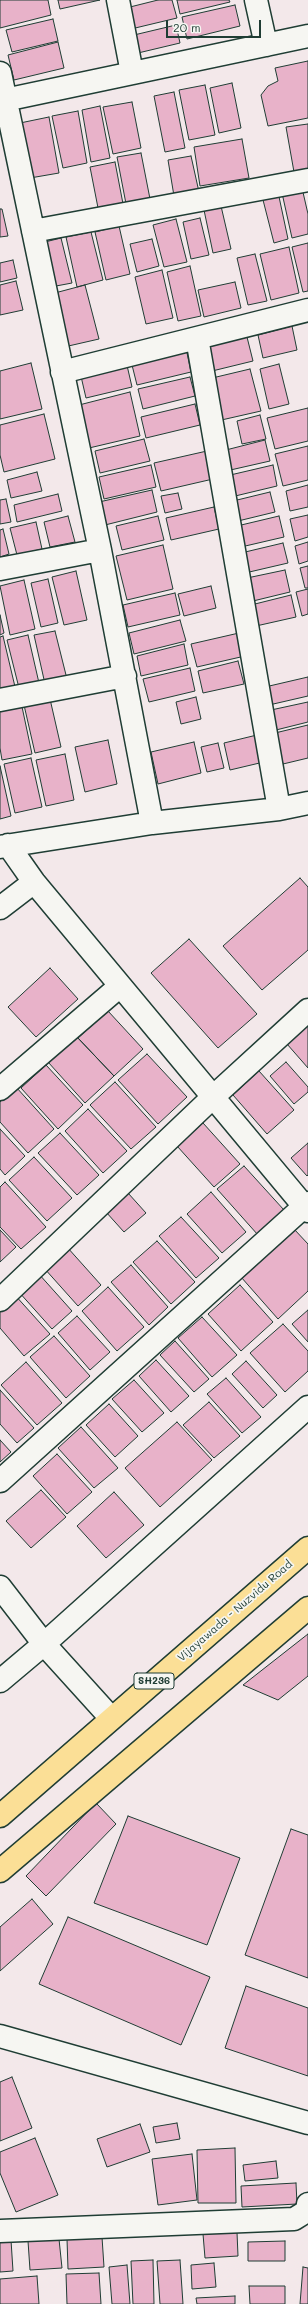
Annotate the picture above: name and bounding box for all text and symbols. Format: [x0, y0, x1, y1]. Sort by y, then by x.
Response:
scale bar [168, 12, 263, 38]
text: 20 m [173, 19, 201, 35]
street label: Vijayawada - Nuzvidu Road [175, 1558, 295, 1664]
road number: SH236 [134, 1673, 174, 1689]

